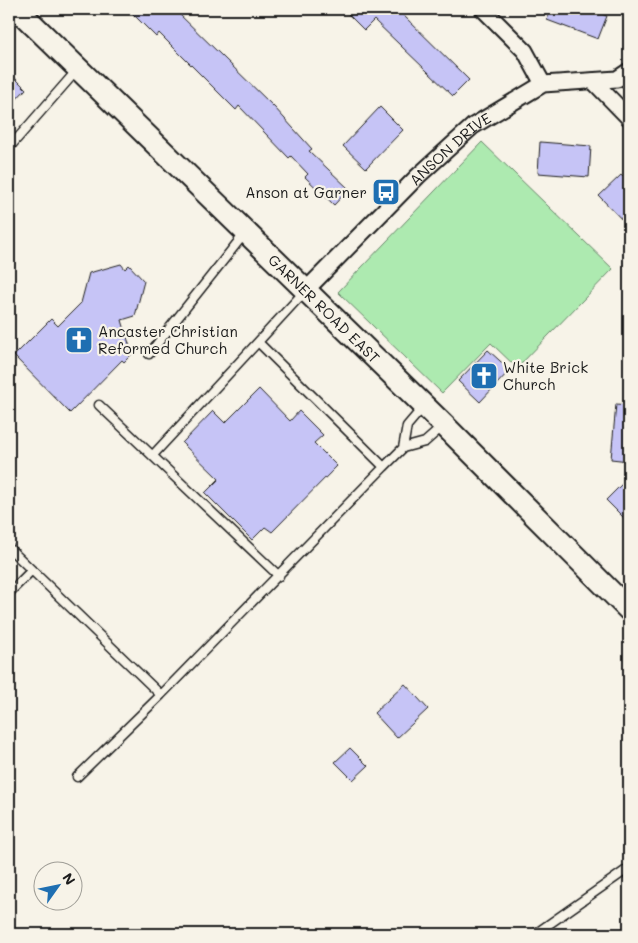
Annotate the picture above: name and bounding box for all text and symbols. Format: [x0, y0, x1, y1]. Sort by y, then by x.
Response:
street label: ANSON DRIVE [405, 107, 495, 189]
bus stop icon: Anson at Garner [371, 177, 401, 207]
place label: Anson at Garner [245, 182, 367, 202]
street label: GARNER ROAD EAST [264, 250, 384, 367]
place label: Ancaster Christian Reformed Church [98, 321, 238, 358]
church icon: Ancaster Christian Reformed Church [64, 325, 94, 355]
place label: White Brick Church [503, 357, 588, 394]
church icon: White Brick Church [469, 361, 499, 391]
north arrow [32, 860, 82, 910]
text: N [58, 869, 80, 888]

